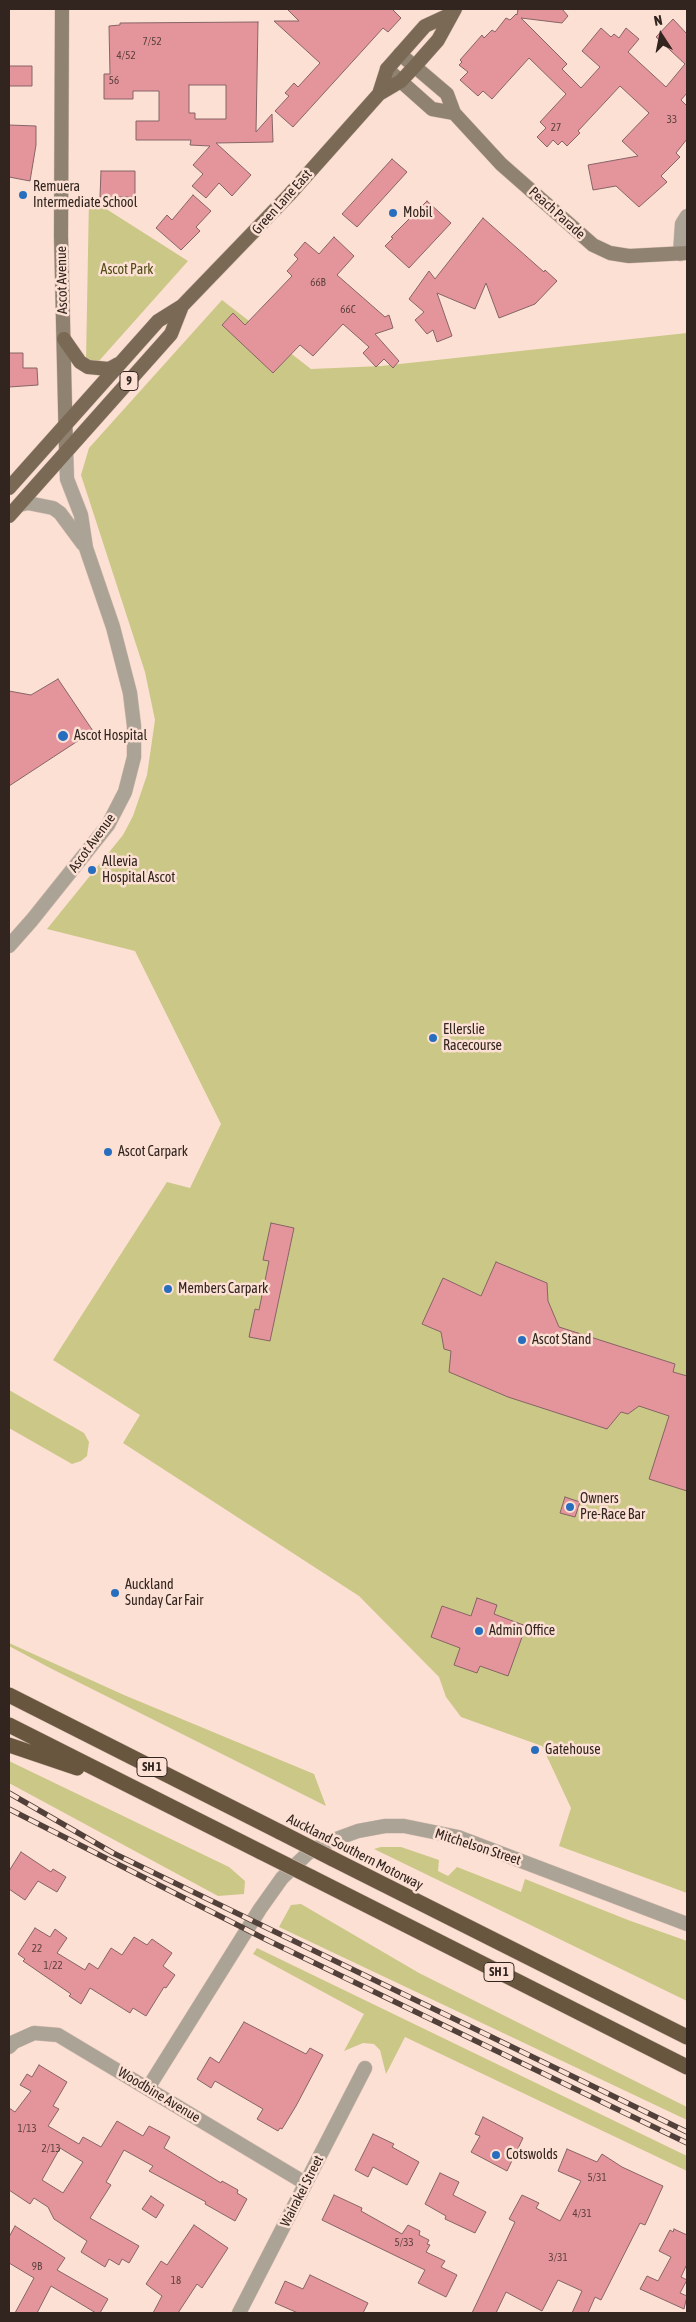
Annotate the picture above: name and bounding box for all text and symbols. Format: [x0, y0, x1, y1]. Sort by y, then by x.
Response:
north arrow [636, 10, 686, 60]
text: N [653, 12, 664, 29]
house number: 7/52 [142, 35, 162, 49]
house number: 4/52 [116, 49, 136, 63]
house number: 56 [109, 74, 119, 88]
house number: 33 [667, 113, 677, 127]
house number: 27 [551, 121, 561, 135]
street label: Green Lane East [249, 166, 315, 238]
place label: Remuera Intermediate School [33, 179, 137, 212]
street label: Peach Parade [525, 183, 589, 243]
marker: Remuera Intermediate School [17, 189, 29, 201]
place label: Mobil [403, 205, 433, 221]
marker: Mobil [387, 207, 399, 219]
street label: Ascot Avenue [53, 246, 71, 314]
park label: Ascot Park [101, 262, 153, 278]
house number: 66B [310, 276, 326, 290]
house number: 66C [340, 303, 356, 317]
road number: 9 [120, 372, 138, 391]
place label: Ascot Hospital [74, 728, 147, 744]
marker: Ascot Hospital [56, 729, 70, 743]
street label: Ascot Avenue [65, 810, 119, 876]
place label: Allevia Hospital Ascot [102, 854, 175, 886]
marker: Allevia Hospital Ascot [86, 864, 98, 876]
place label: Ellerslie Racecourse [443, 1022, 502, 1054]
marker: Ellerslie Racecourse [427, 1032, 439, 1044]
place label: Ascot Carpark [118, 1144, 188, 1160]
marker: Ascot Carpark [102, 1146, 114, 1158]
place label: Members Carpark [178, 1281, 268, 1297]
marker: Members Carpark [162, 1283, 174, 1295]
place label: Ascot Stand [532, 1332, 591, 1348]
marker: Ascot Stand [516, 1334, 528, 1346]
place label: Owners Pre-Race Bar [580, 1491, 645, 1524]
marker: Owners Pre-Race Bar [564, 1501, 576, 1513]
place label: Auckland Sunday Car Fair [125, 1577, 203, 1610]
marker: Auckland Sunday Car Fair [109, 1587, 121, 1599]
place label: Admin Office [489, 1623, 555, 1639]
marker: Admin Office [473, 1625, 485, 1637]
place label: Gatehouse [545, 1742, 601, 1758]
marker: Gatehouse [529, 1744, 541, 1756]
road number: SH 1 [137, 1758, 167, 1776]
street label: Auckland Southern Motorway [284, 1810, 426, 1894]
street label: Mitchelson Street [433, 1825, 523, 1869]
house number: 22 [32, 1942, 42, 1956]
house number: 1/22 [43, 1959, 63, 1973]
road number: SH 1 [484, 1962, 514, 1981]
street label: Woodbine Avenue [115, 2064, 203, 2126]
house number: 1/13 [17, 2122, 37, 2136]
house number: 2/13 [41, 2142, 61, 2156]
place label: Cotswolds [506, 2147, 558, 2163]
marker: Cotswolds [490, 2149, 502, 2161]
street label: Wairakei Street [277, 2152, 327, 2230]
house number: 5/31 [587, 2171, 607, 2185]
house number: 4/31 [572, 2207, 592, 2221]
house number: 5/33 [394, 2236, 414, 2250]
house number: 3/31 [548, 2251, 568, 2265]
house number: 9B [32, 2260, 42, 2274]
house number: 18 [171, 2274, 181, 2288]

